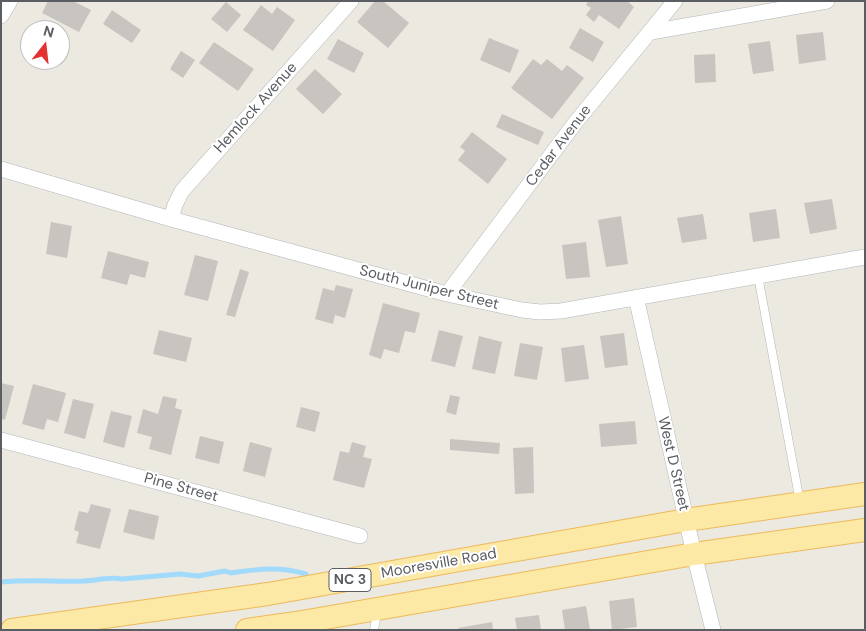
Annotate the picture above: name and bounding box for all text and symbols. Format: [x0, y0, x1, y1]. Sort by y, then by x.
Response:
north arrow [20, 20, 70, 70]
text: N [41, 21, 56, 42]
street label: Hemlock Avenue [211, 59, 301, 157]
street label: Cedar Avenue [523, 102, 595, 190]
street label: South Juniper Street [357, 262, 501, 314]
street label: West D Street [653, 415, 693, 513]
street label: Pine Street [142, 469, 220, 507]
street label: Mooresville Road [380, 545, 498, 583]
road number: NC 3 [329, 568, 371, 592]

